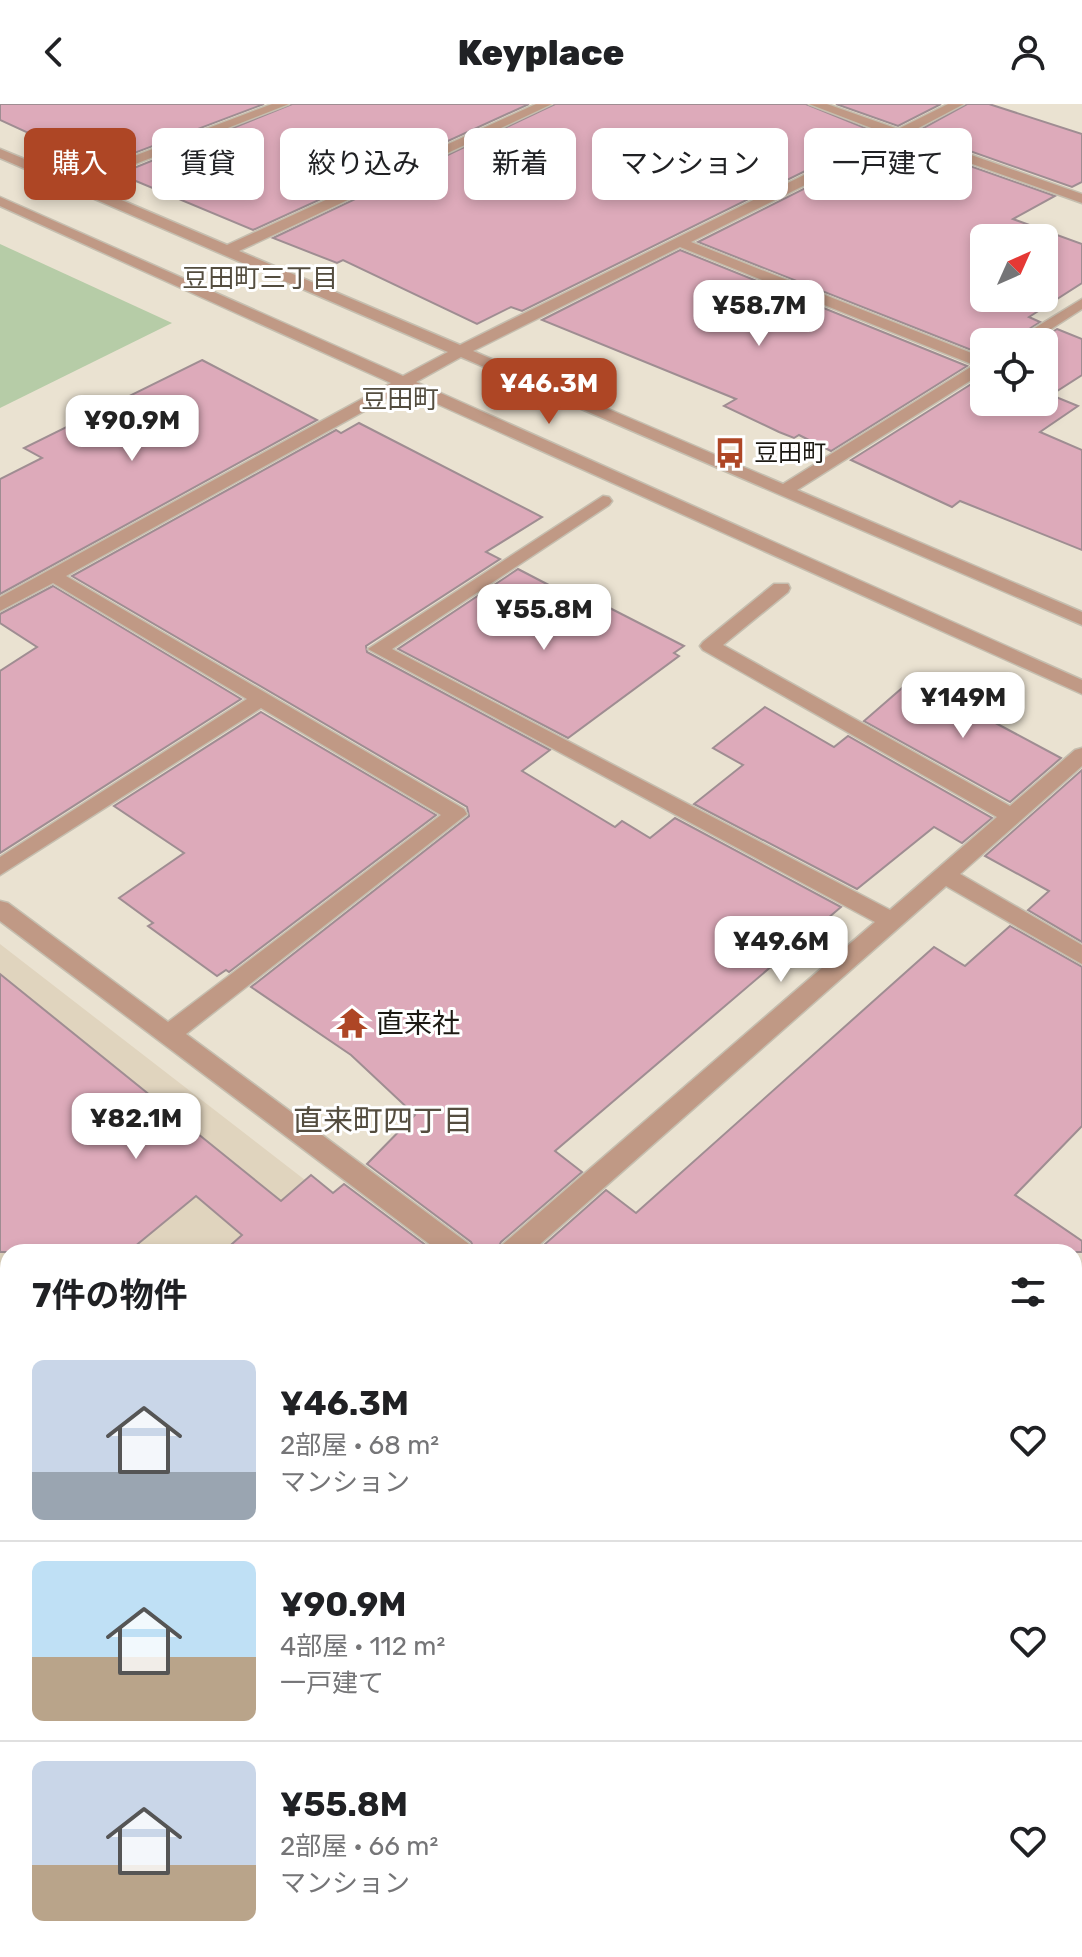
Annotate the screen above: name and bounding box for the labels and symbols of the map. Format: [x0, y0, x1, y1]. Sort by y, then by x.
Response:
north arrow [970, 224, 1058, 312]
district label: 豆田町三丁目 [182, 263, 338, 294]
pin: ¥58.7M [694, 280, 824, 348]
pin: ¥46.3M [484, 358, 614, 426]
district label: 豆田町 [361, 384, 439, 415]
pin: ¥90.9M [67, 395, 197, 463]
bus stop icon: 豆田町 [713, 436, 747, 470]
place label: 豆田町 [754, 439, 826, 467]
pin: ¥55.8M [479, 584, 609, 652]
pin: ¥149M [907, 672, 1019, 740]
pin: ¥49.6M [716, 916, 846, 984]
temple icon: 直来社 [335, 1006, 369, 1040]
place label: 直来社 [376, 1007, 460, 1040]
pin: ¥82.1M [71, 1093, 201, 1161]
district label: 直来町四丁目 [293, 1103, 473, 1139]

